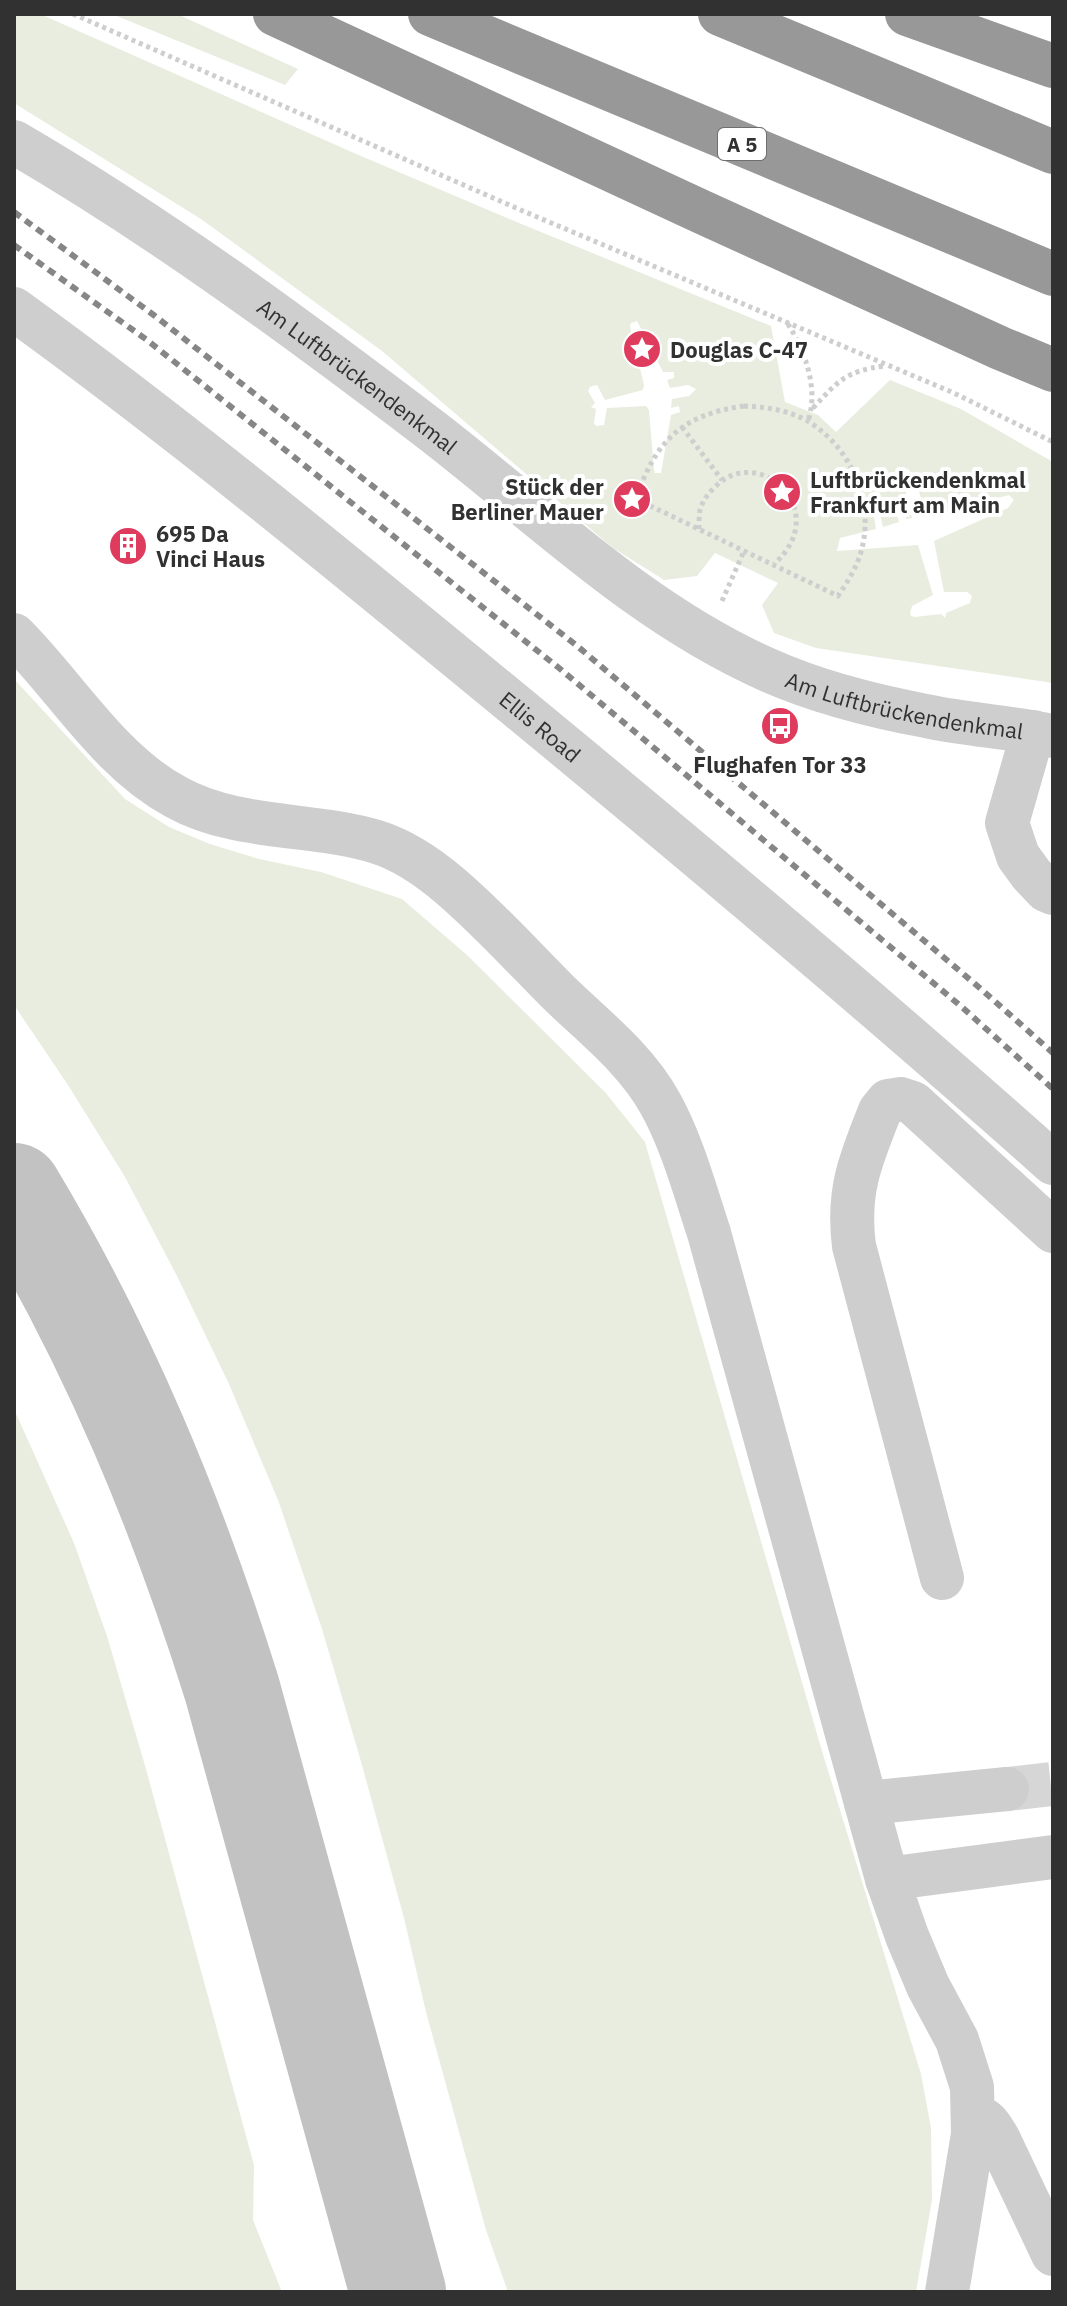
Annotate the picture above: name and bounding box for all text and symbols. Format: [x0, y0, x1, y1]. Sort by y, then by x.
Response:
road number: A 5 [718, 128, 766, 160]
street label: Am Luftbrückendenkmal [252, 292, 464, 460]
place icon: Douglas C-47 [621, 328, 663, 370]
place label: Douglas C-47 [670, 335, 808, 364]
place label: Luftbrückendenkmal Frankfurt am Main [810, 465, 1026, 519]
place icon: Luftbrückendenkmal Frankfurt am Main [761, 471, 803, 513]
place label: Stück der Berliner Mauer [451, 472, 604, 526]
place icon: Stück der Berliner Mauer [611, 478, 653, 520]
place label: 695 Da Vinci Haus [156, 519, 265, 573]
building icon: 695 Da Vinci Haus [107, 525, 149, 567]
street label: Am Luftbrückendenkmal [782, 664, 1025, 745]
street label: Ellis Road [494, 684, 587, 768]
bus stop icon: Flughafen Tor 33 [759, 705, 801, 747]
place label: Flughafen Tor 33 [693, 750, 867, 779]

